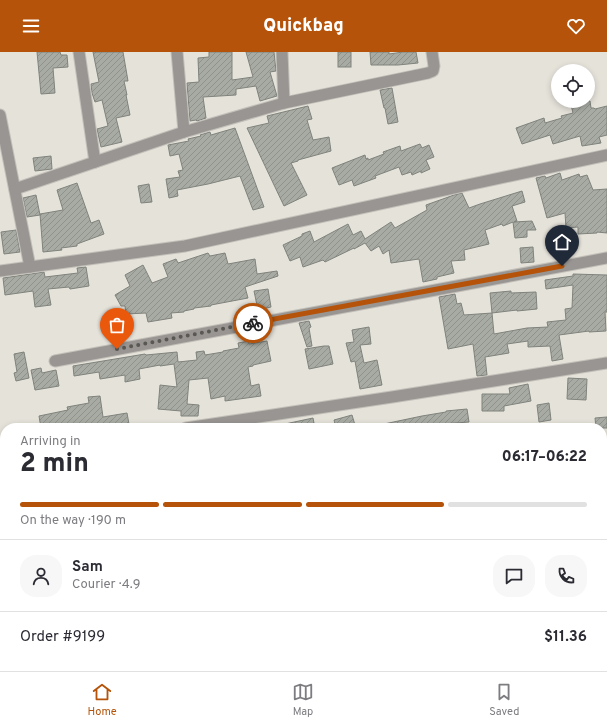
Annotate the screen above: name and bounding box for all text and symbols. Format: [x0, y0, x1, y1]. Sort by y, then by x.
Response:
icon: menu [20, 15, 42, 37]
text: Quickbag [263, 15, 344, 38]
icon: heart [565, 15, 587, 37]
map controls [551, 64, 595, 108]
button: locate [551, 64, 595, 108]
pin [545, 225, 579, 266]
icon: home [551, 231, 573, 253]
courier [233, 303, 273, 343]
pin [100, 308, 134, 349]
icon: bike [242, 312, 264, 334]
icon: bag [106, 314, 128, 336]
text: Arriving in [20, 434, 81, 450]
text: 2 min [20, 448, 89, 481]
text: 06:17–06:22 [502, 448, 587, 467]
text: On the way · 190 m [20, 513, 126, 529]
button: person [20, 555, 62, 597]
button: chat [493, 555, 535, 597]
button: phone [545, 555, 587, 597]
text: Sam [72, 558, 103, 577]
text: Courier · 4.9 [72, 577, 140, 593]
text: Order #9199 [20, 628, 105, 647]
text: $11.36 [544, 628, 587, 647]
tab: Home [88, 681, 117, 719]
tab: Map [292, 681, 314, 719]
tab: Saved [489, 681, 519, 719]

